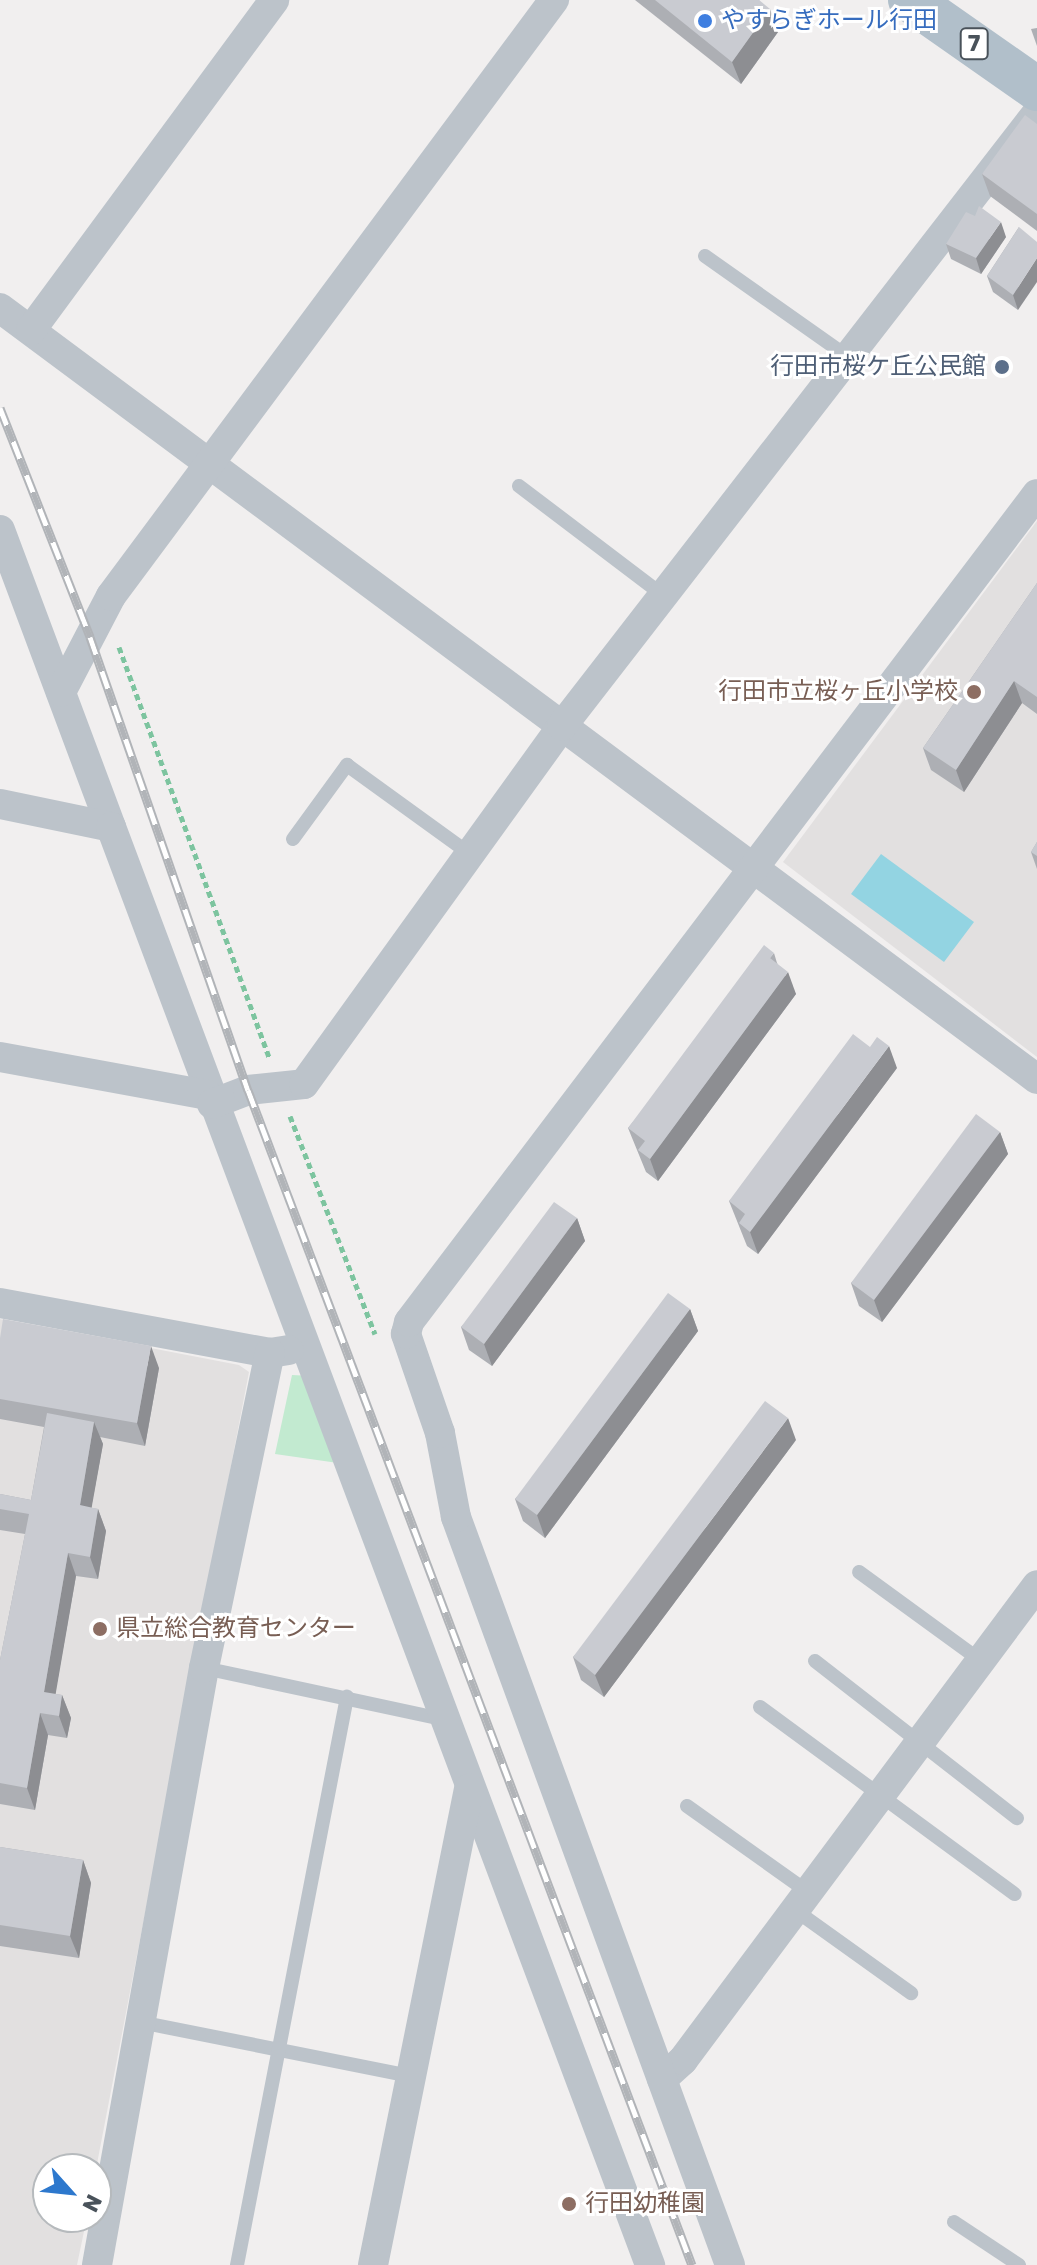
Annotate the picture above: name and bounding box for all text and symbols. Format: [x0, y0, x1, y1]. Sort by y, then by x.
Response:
place label: やすらぎホール行田 [721, 7, 937, 35]
marker: やすらぎホール行田 [696, 12, 714, 30]
road number: 7 [958, 26, 990, 62]
place label: 行田市桜ケ丘公民館 [770, 353, 986, 381]
marker: 行田市桜ケ丘公民館 [993, 358, 1011, 376]
place label: 行田市立桜ヶ丘小学校 [718, 678, 958, 706]
marker: 行田市立桜ヶ丘小学校 [965, 683, 983, 701]
place label: 県立総合教育センター [116, 1615, 356, 1643]
marker: 県立総合教育センター [91, 1620, 109, 1638]
north arrow [32, 2153, 112, 2233]
text: N [76, 2190, 108, 2216]
place label: 行田幼稚園 [585, 2190, 705, 2218]
marker: 行田幼稚園 [560, 2195, 578, 2213]

